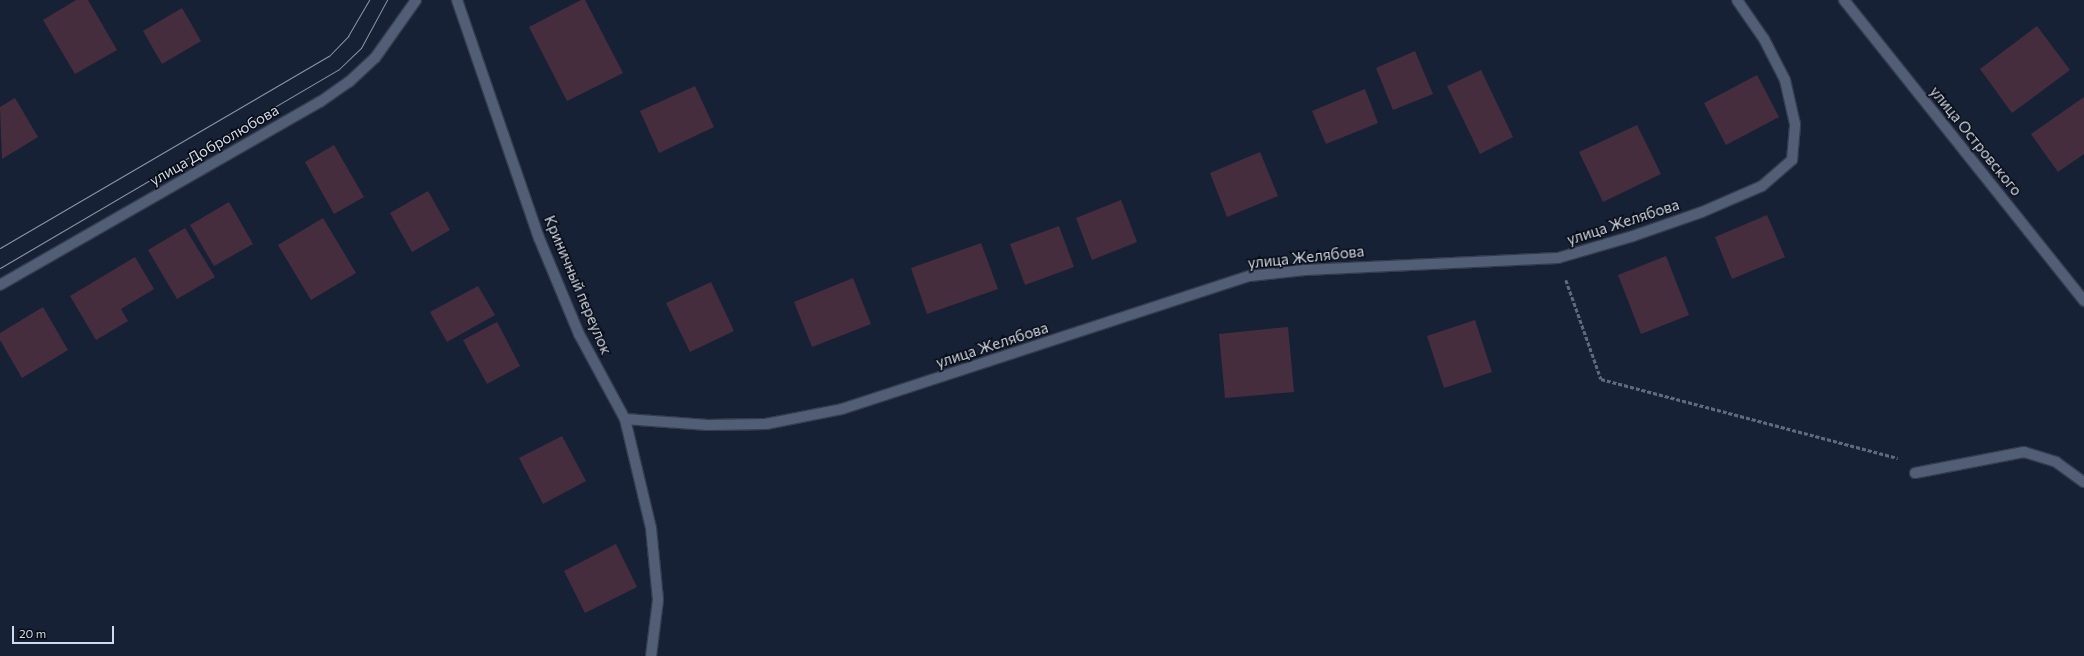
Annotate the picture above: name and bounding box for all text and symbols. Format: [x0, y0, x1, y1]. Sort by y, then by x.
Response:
street label: улица Островского [1926, 83, 2026, 199]
street label: улица Добролюбова [146, 101, 282, 189]
street label: улица Желябова [1565, 195, 1681, 249]
street label: Криничный переулок [541, 213, 615, 357]
street label: улица Желябова [1247, 242, 1365, 272]
street label: улица Желябова [934, 318, 1050, 372]
scale bar [14, 618, 116, 644]
text: 20 m [19, 626, 46, 640]

